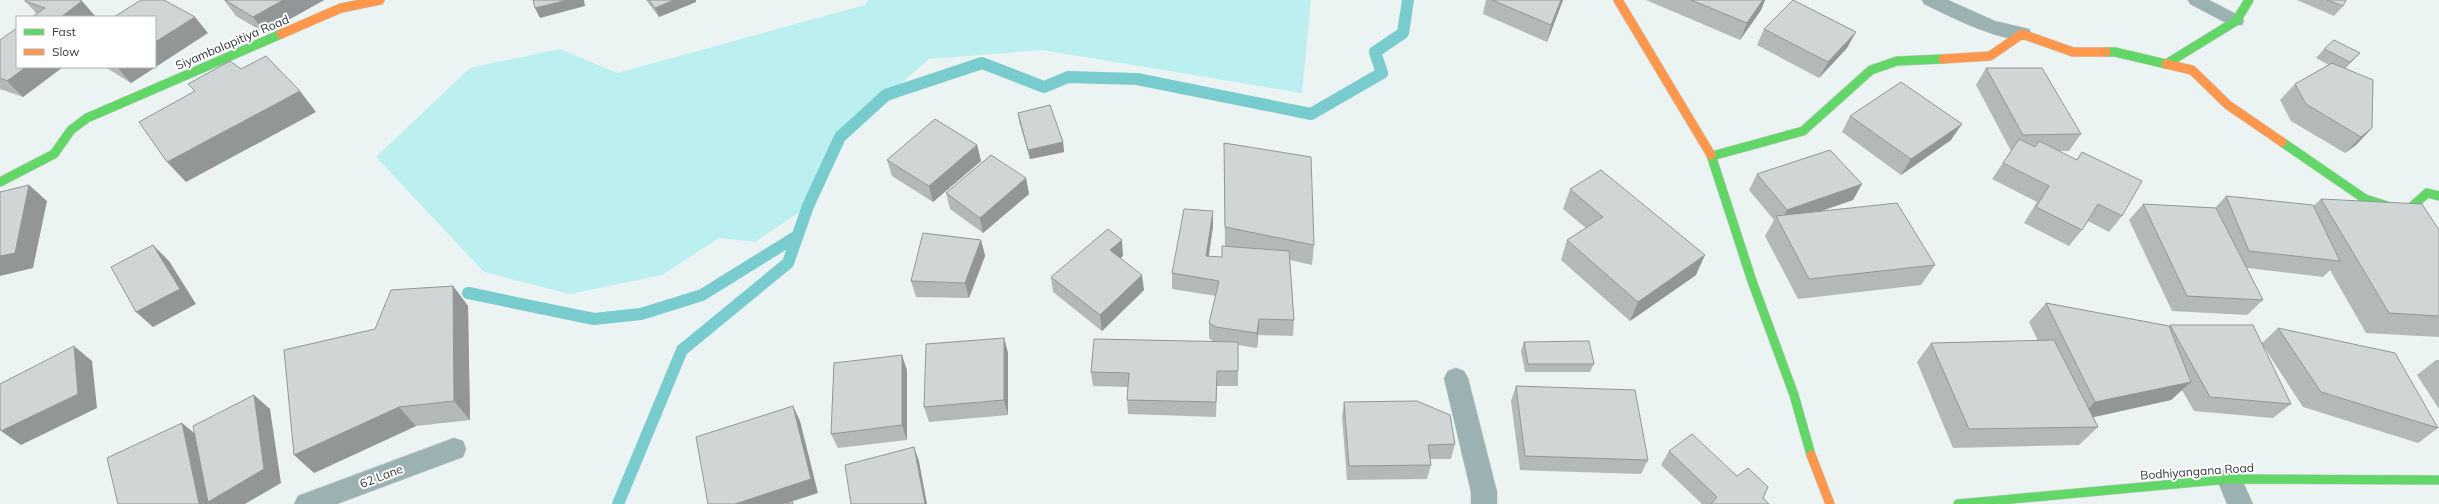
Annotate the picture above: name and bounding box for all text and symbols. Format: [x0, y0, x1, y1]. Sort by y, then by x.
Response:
street label: Siyambalapitiya Road [173, 11, 291, 73]
legend [16, 16, 156, 68]
text: Fast [52, 24, 76, 39]
text: Slow [52, 44, 80, 59]
street label: Bodhiyangana Road [2140, 460, 2254, 482]
street label: 62 Lane [357, 461, 405, 491]

